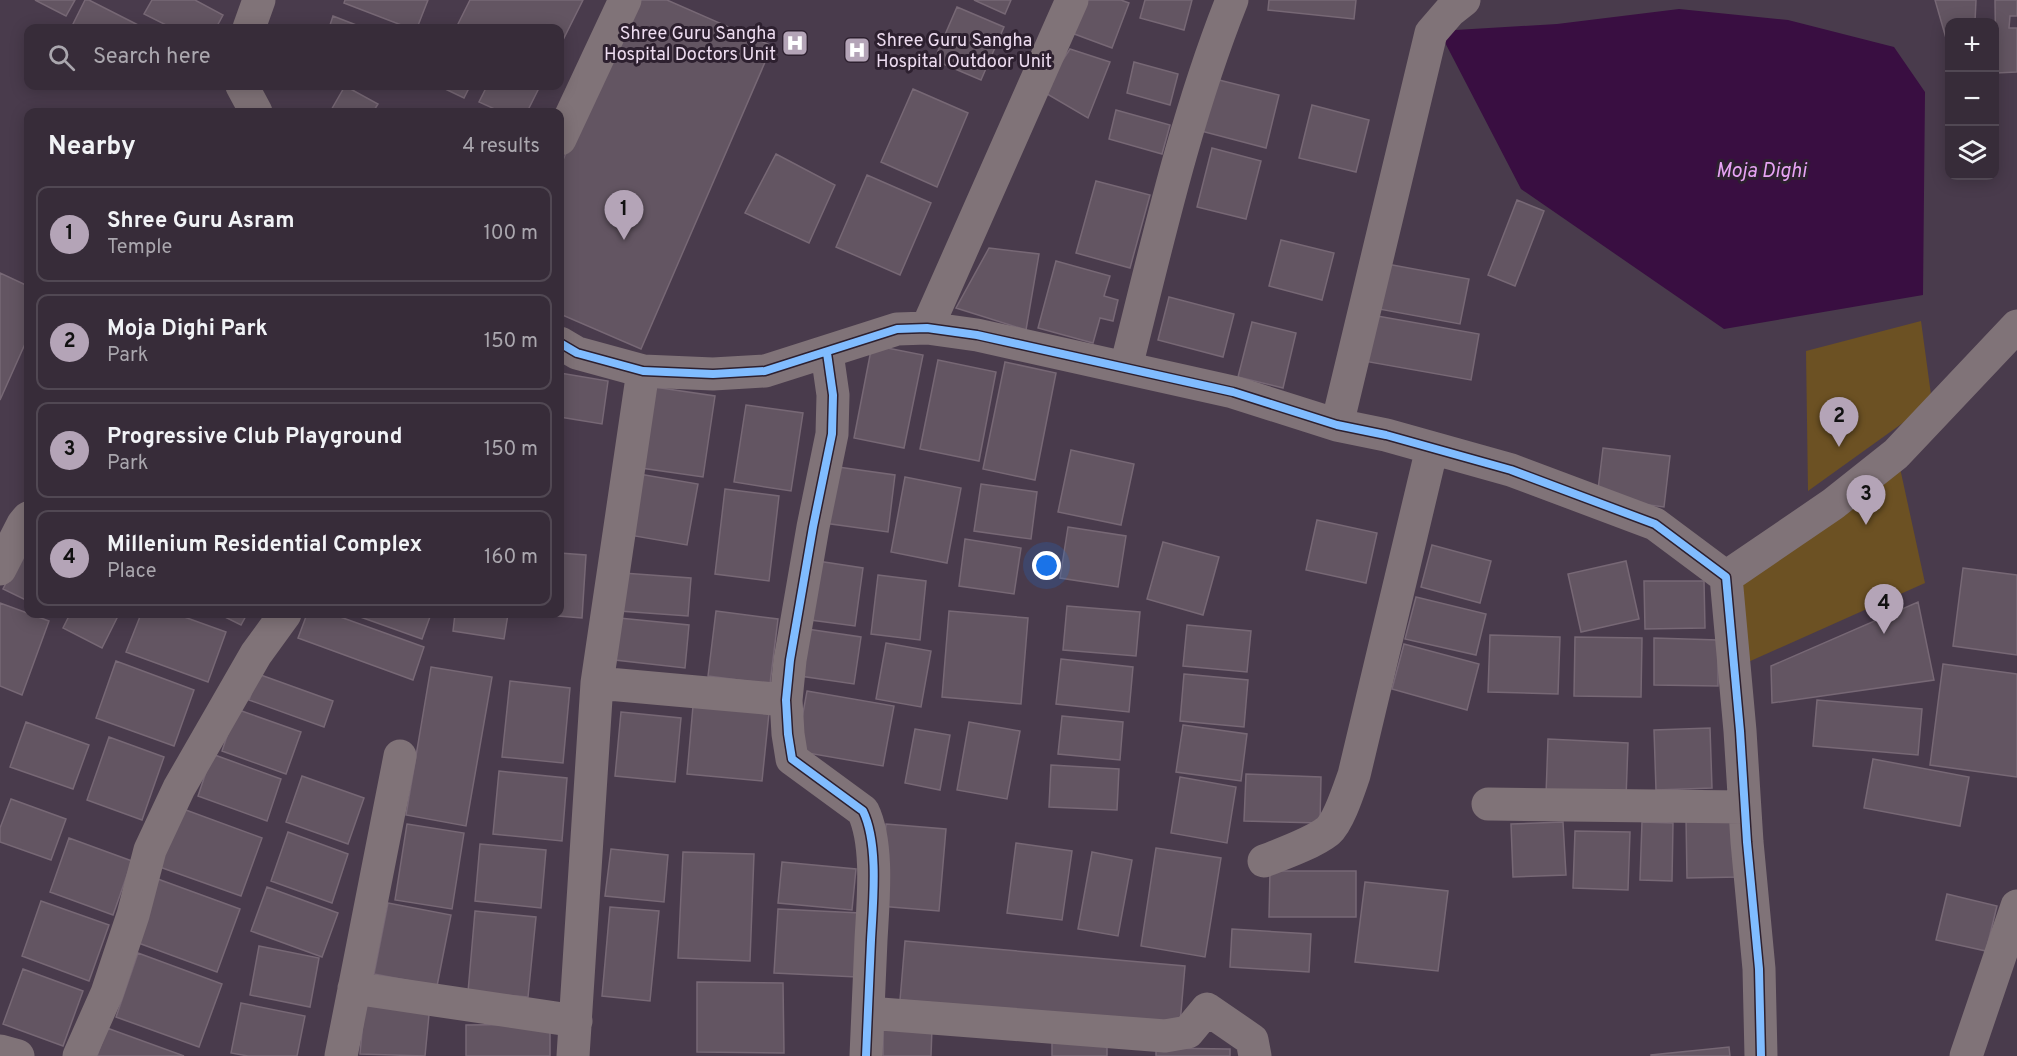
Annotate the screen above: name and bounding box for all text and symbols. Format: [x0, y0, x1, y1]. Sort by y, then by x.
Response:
map controls [1945, 18, 1999, 180]
button: + [1945, 18, 1999, 72]
place label: Shree Guru Sangha Hospital Doctors Unit [604, 23, 776, 67]
search box [24, 24, 564, 90]
hospital icon: Shree Guru Sangha Hospital Doctors Unit [780, 28, 810, 58]
place label: Shree Guru Sangha Hospital Outdoor Unit [876, 30, 1052, 74]
hospital icon: Shree Guru Sangha Hospital Outdoor Unit [842, 35, 872, 65]
icon: search [45, 41, 78, 74]
text: Search here [93, 44, 211, 71]
button: − [1945, 72, 1999, 126]
button: layers [1945, 126, 1999, 180]
text: Nearby [48, 131, 136, 164]
text: 4 results [463, 134, 540, 160]
water label: Moja Dighi [1716, 159, 1807, 185]
pin: 1 [604, 190, 644, 240]
text: Shree Guru Asram [107, 208, 295, 235]
text: 1 [66, 221, 74, 247]
text: 100 m [483, 221, 538, 247]
text: Temple [107, 235, 172, 261]
text: Moja Dighi Park [107, 316, 268, 343]
text: 2 [63, 329, 76, 355]
text: 150 m [484, 329, 538, 355]
text: Park [107, 343, 148, 369]
pin: 2 [1820, 398, 1858, 447]
text: Progressive Club Playground [107, 424, 402, 451]
text: 3 [64, 437, 76, 463]
text: 150 m [484, 437, 538, 463]
text: Park [107, 451, 148, 477]
pin: 3 [1846, 476, 1886, 525]
text: Millenium Residential Complex [107, 532, 422, 559]
text: 4 [63, 545, 76, 571]
text: 160 m [484, 545, 538, 571]
your location [1032, 551, 1061, 580]
text: Place [107, 559, 157, 585]
pin: 4 [1864, 584, 1904, 634]

